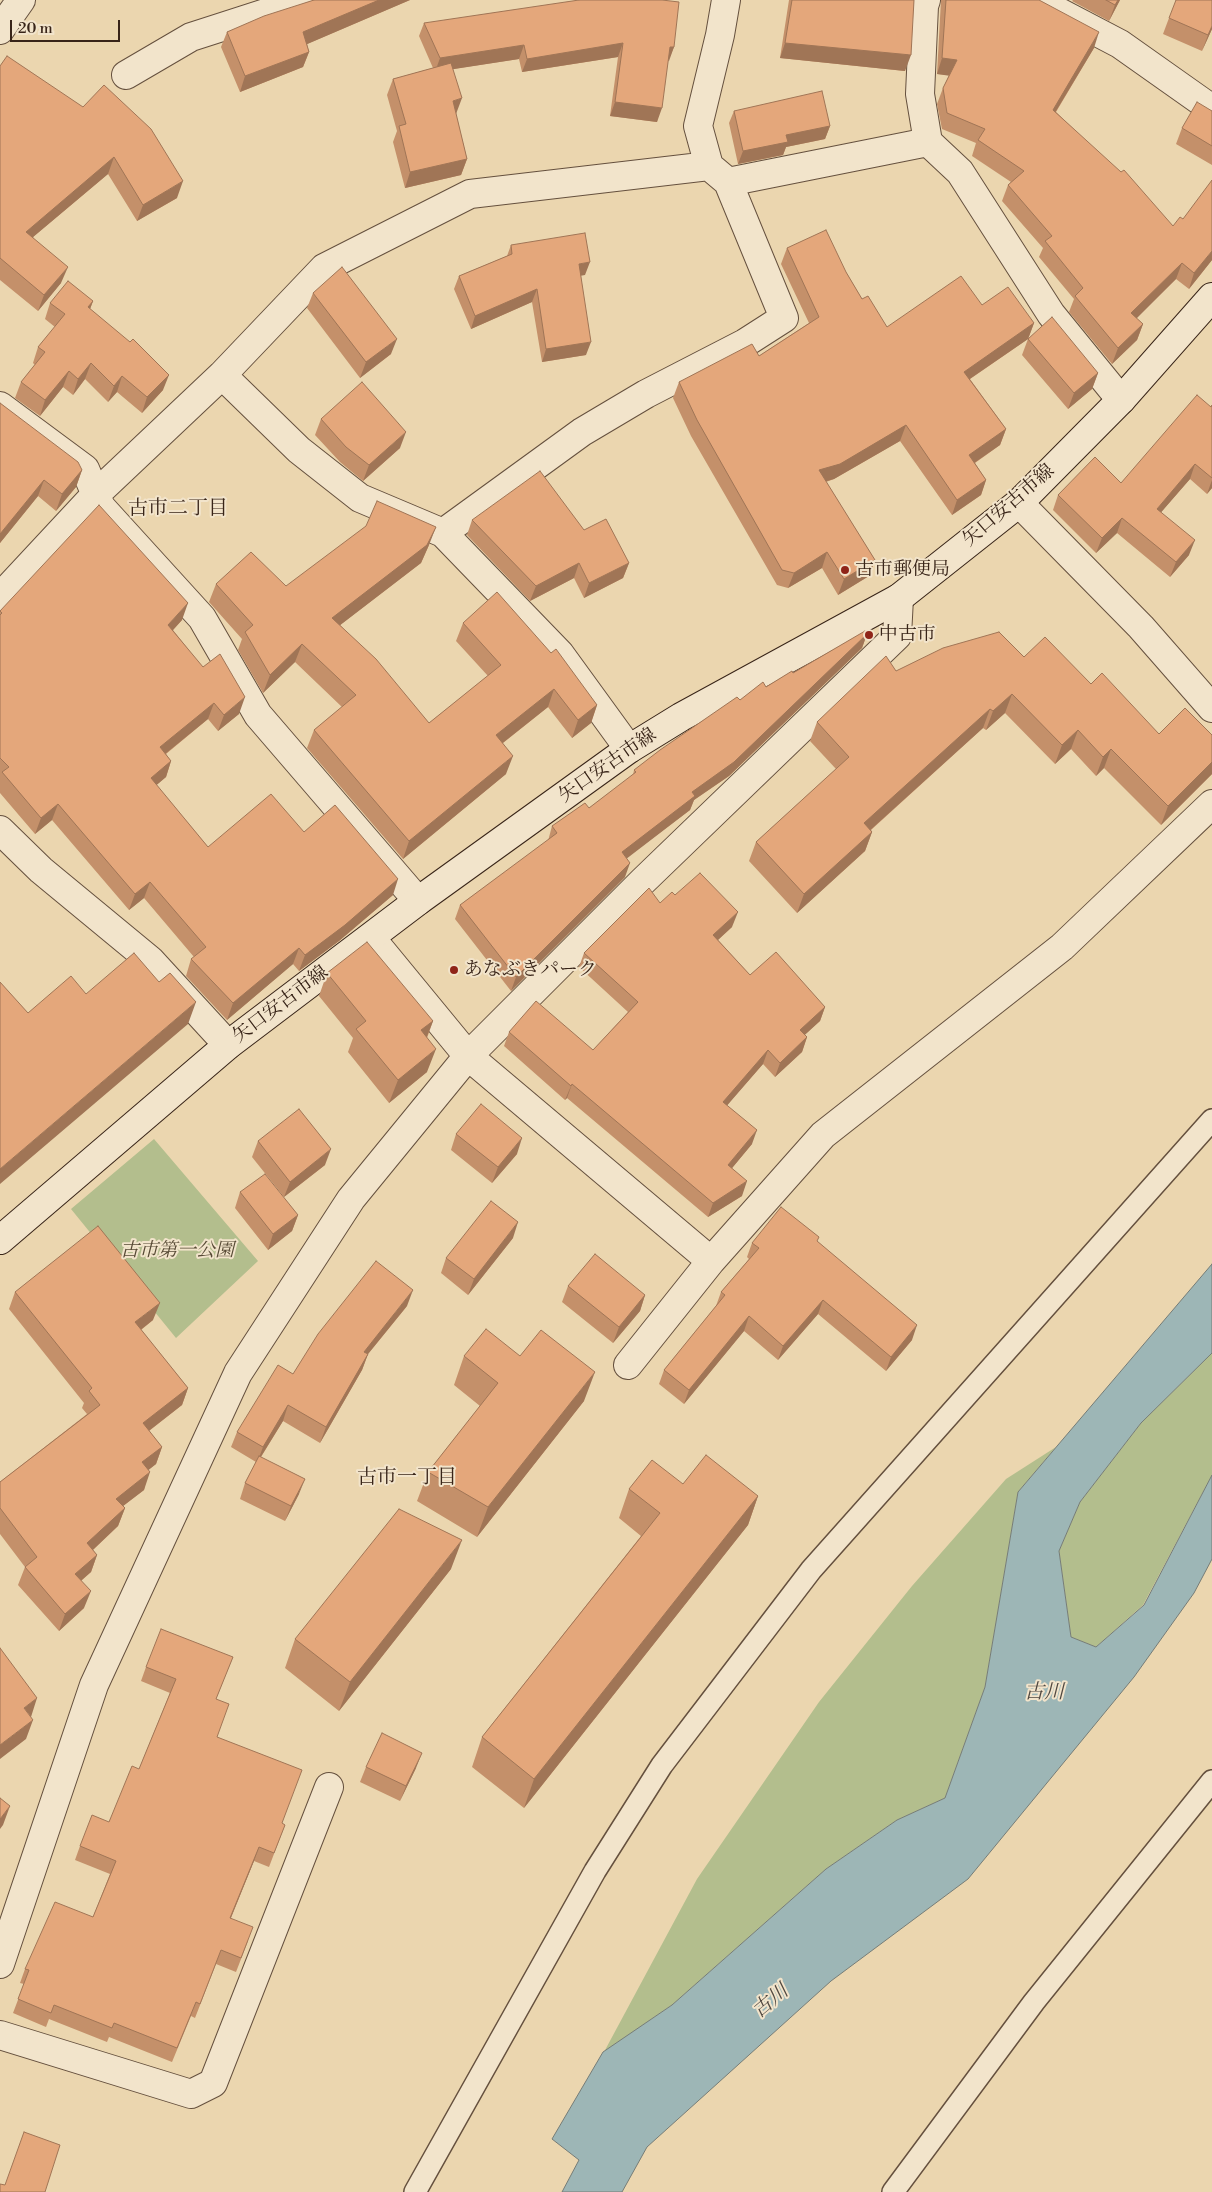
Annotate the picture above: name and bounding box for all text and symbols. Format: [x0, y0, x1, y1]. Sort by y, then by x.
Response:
scale bar [12, 10, 122, 42]
text: 20 m [18, 19, 53, 38]
street label: 矢口安古市線 [959, 460, 1059, 552]
district label: 古市二丁目 [128, 497, 228, 521]
place label: 古市郵便局 [855, 559, 950, 581]
marker: 古市郵便局 [839, 564, 851, 576]
place label: 中古市 [879, 624, 936, 646]
marker: 中古市 [863, 629, 875, 641]
street label: 矢口安古市線 [555, 724, 661, 808]
place label: あなぶきパーク [464, 959, 597, 981]
street label: 矢口安古市線 [229, 962, 333, 1048]
marker: あなぶきパーク [448, 964, 460, 976]
park label: 古市第一公園 [120, 1240, 234, 1262]
district label: 古市一丁目 [357, 1466, 457, 1490]
water label: 古川 [1024, 1681, 1064, 1705]
water label: 古川 [748, 1980, 794, 2024]

